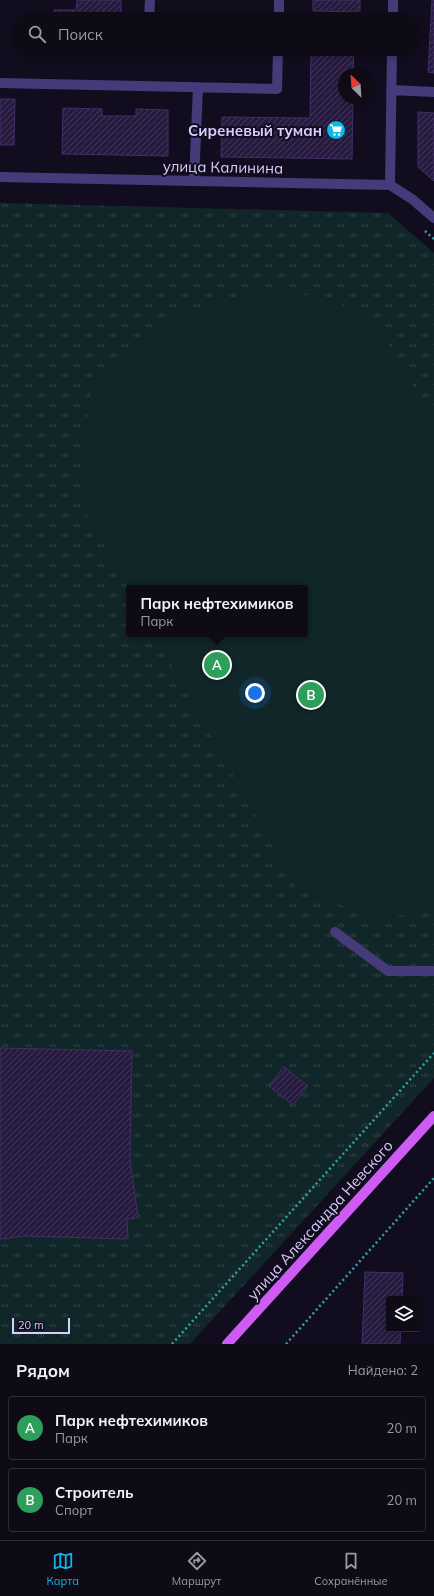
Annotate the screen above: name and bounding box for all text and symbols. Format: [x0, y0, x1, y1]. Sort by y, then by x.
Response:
search box [12, 12, 422, 56]
icon: search [26, 23, 48, 45]
text: Поиск [58, 25, 103, 44]
north arrow [338, 68, 374, 104]
supermarket icon: Сиреневый туман [325, 119, 347, 141]
place label: Сиреневый туман [188, 121, 322, 140]
street label: улица Калинина [163, 156, 283, 178]
popup [126, 585, 308, 637]
text: Парк нефтехимиков [140, 594, 294, 613]
text: Парк [140, 613, 173, 629]
pin: A [204, 650, 230, 680]
pin: B [298, 680, 324, 710]
your location [245, 683, 265, 703]
street label: улица Александра Невского [243, 1136, 397, 1304]
map controls [386, 1296, 422, 1332]
button: layers [386, 1296, 422, 1332]
scale bar [12, 1316, 70, 1335]
text: 20 m [18, 1318, 44, 1332]
text: Рядом [16, 1360, 70, 1381]
text: Найдено: 2 [348, 1362, 418, 1378]
text: Парк нефтехимиков [55, 1411, 208, 1430]
text: A [25, 1420, 35, 1436]
text: 20 m [387, 1420, 417, 1436]
text: Парк [55, 1430, 88, 1446]
text: Строитель [55, 1483, 134, 1502]
text: B [26, 1492, 34, 1508]
text: 20 m [387, 1492, 417, 1508]
text: Спорт [55, 1502, 93, 1518]
tab: Карта [46, 1550, 79, 1588]
tab: Маршрут [172, 1550, 221, 1588]
tab: Сохранённые [314, 1550, 388, 1588]

